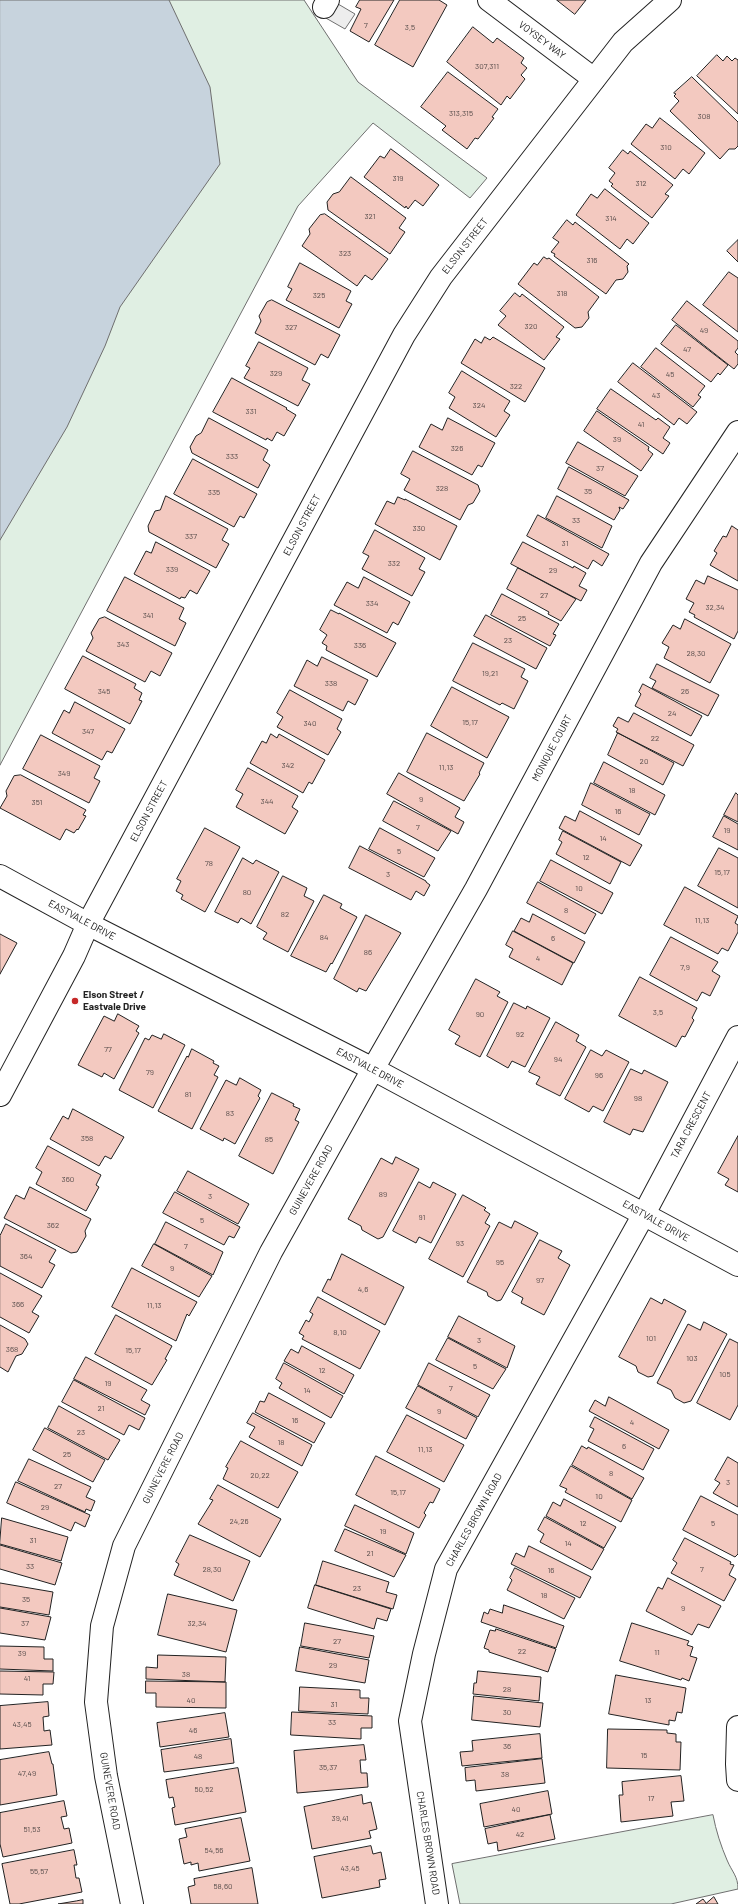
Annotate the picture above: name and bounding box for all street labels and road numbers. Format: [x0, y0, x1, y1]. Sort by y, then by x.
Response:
street label: VOYSEY WAY [516, 18, 568, 62]
street label: ELSON STREET [439, 216, 491, 276]
street label: ELSON STREET [281, 492, 323, 558]
street label: MONIQUE COURT [529, 713, 575, 783]
street label: ELSON STREET [128, 778, 170, 844]
street label: EASTVALE DRIVE [46, 897, 118, 943]
street label: EASTVALE DRIVE [334, 1045, 406, 1091]
street label: TARA CRESCENT [668, 1089, 714, 1161]
street label: GUINEVERE ROAD [287, 1143, 335, 1217]
street label: EASTVALE DRIVE [620, 1198, 692, 1244]
street label: GUINEVERE ROAD [140, 1430, 186, 1506]
street label: CHARLES BROWN ROAD [443, 1471, 505, 1569]
street label: GUINEVERE ROAD [97, 1751, 123, 1831]
street label: CHARLES BROWN ROAD [414, 1790, 442, 1896]

